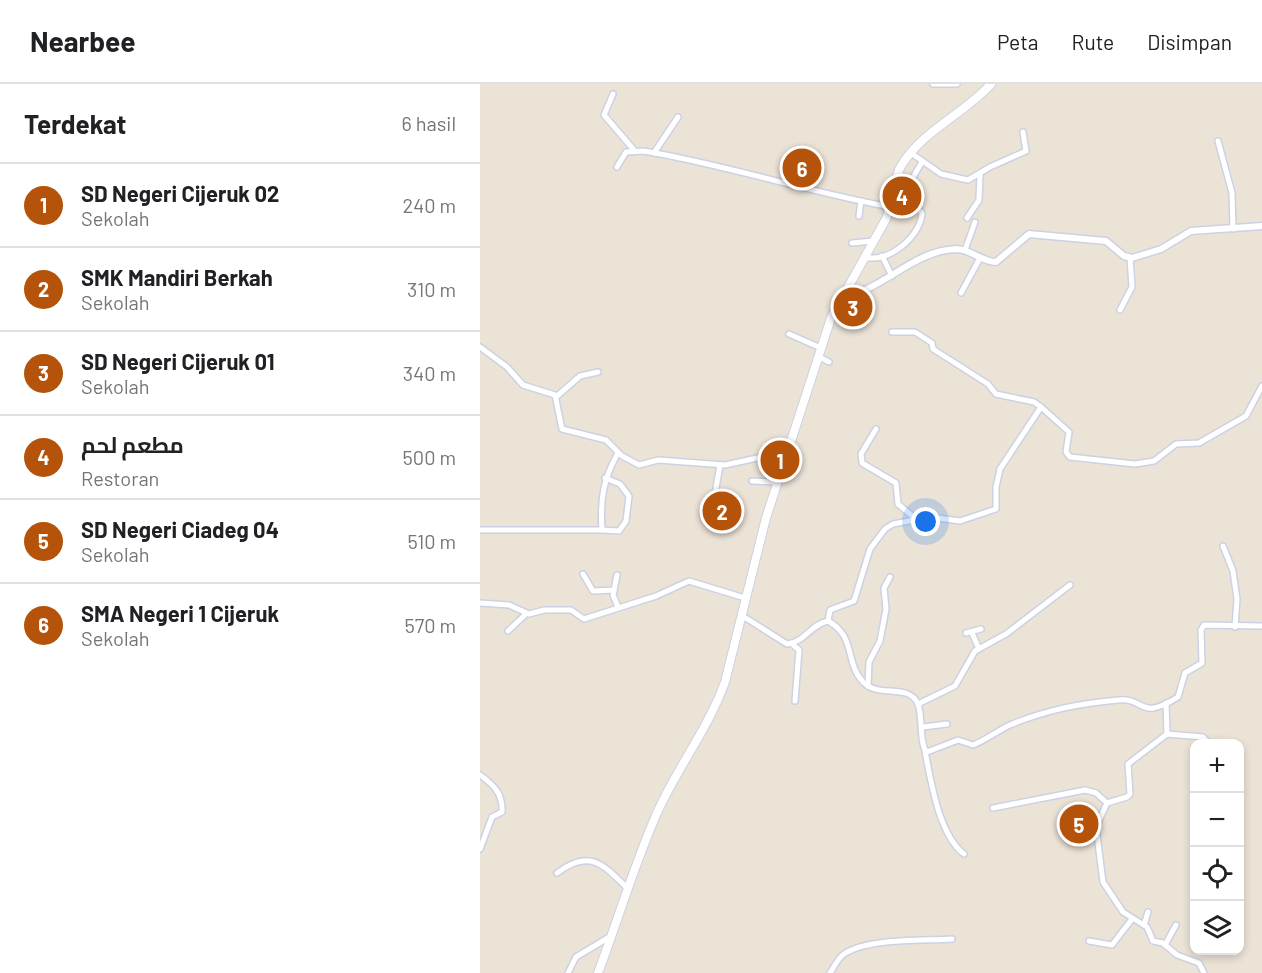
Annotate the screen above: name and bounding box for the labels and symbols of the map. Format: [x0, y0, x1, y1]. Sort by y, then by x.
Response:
pin: 6 [782, 146, 822, 190]
pin: 4 [882, 174, 922, 218]
pin: 3 [834, 284, 872, 330]
pin: 1 [760, 438, 800, 482]
pin: 2 [702, 488, 742, 534]
your location [911, 507, 940, 536]
pin: 5 [1060, 802, 1098, 846]

